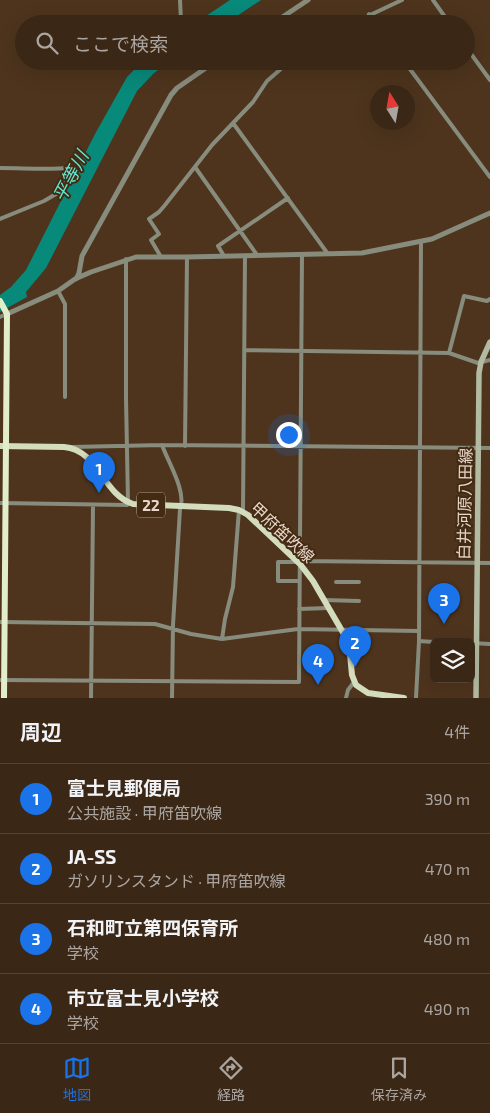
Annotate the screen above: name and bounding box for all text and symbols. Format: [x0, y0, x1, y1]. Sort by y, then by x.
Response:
search box [15, 15, 475, 70]
icon: search [33, 29, 61, 57]
text: ここで検索 [73, 32, 168, 55]
north arrow [370, 85, 415, 130]
water label: 平等川 [48, 145, 93, 205]
your location [276, 422, 302, 448]
street label: 白井河原八田線 [454, 448, 474, 560]
pin: 1 [83, 452, 115, 493]
road number: 22 [137, 492, 165, 518]
street label: 甲府笛吹線 [247, 498, 319, 566]
pin: 3 [428, 583, 460, 624]
pin: 2 [339, 626, 371, 667]
map controls [430, 638, 475, 683]
button: layers [430, 638, 475, 683]
pin: 4 [302, 644, 334, 685]
text: 周辺 [20, 719, 62, 744]
text: 4件 [444, 722, 470, 741]
text: 富士見郵便局 [67, 776, 181, 799]
text: 1 [33, 789, 39, 808]
text: 390 m [425, 789, 470, 808]
text: 公共施設 · 甲府笛吹線 [67, 803, 222, 822]
text: JA-SS [67, 845, 117, 868]
text: 2 [31, 859, 41, 878]
text: 470 m [425, 859, 470, 878]
text: ガソリンスタンド · 甲府笛吹線 [67, 871, 286, 890]
text: 石和町立第四保育所 [67, 916, 238, 939]
text: 3 [31, 929, 41, 948]
text: 480 m [423, 929, 470, 948]
text: 学校 [67, 943, 99, 962]
text: 市立富士見小学校 [67, 986, 219, 1009]
text: 4 [31, 999, 41, 1018]
text: 490 m [424, 999, 470, 1018]
text: 学校 [67, 1013, 99, 1032]
tab: 地図 [63, 1054, 91, 1104]
tab: 経路 [217, 1054, 245, 1104]
tab: 保存済み [371, 1054, 427, 1104]

